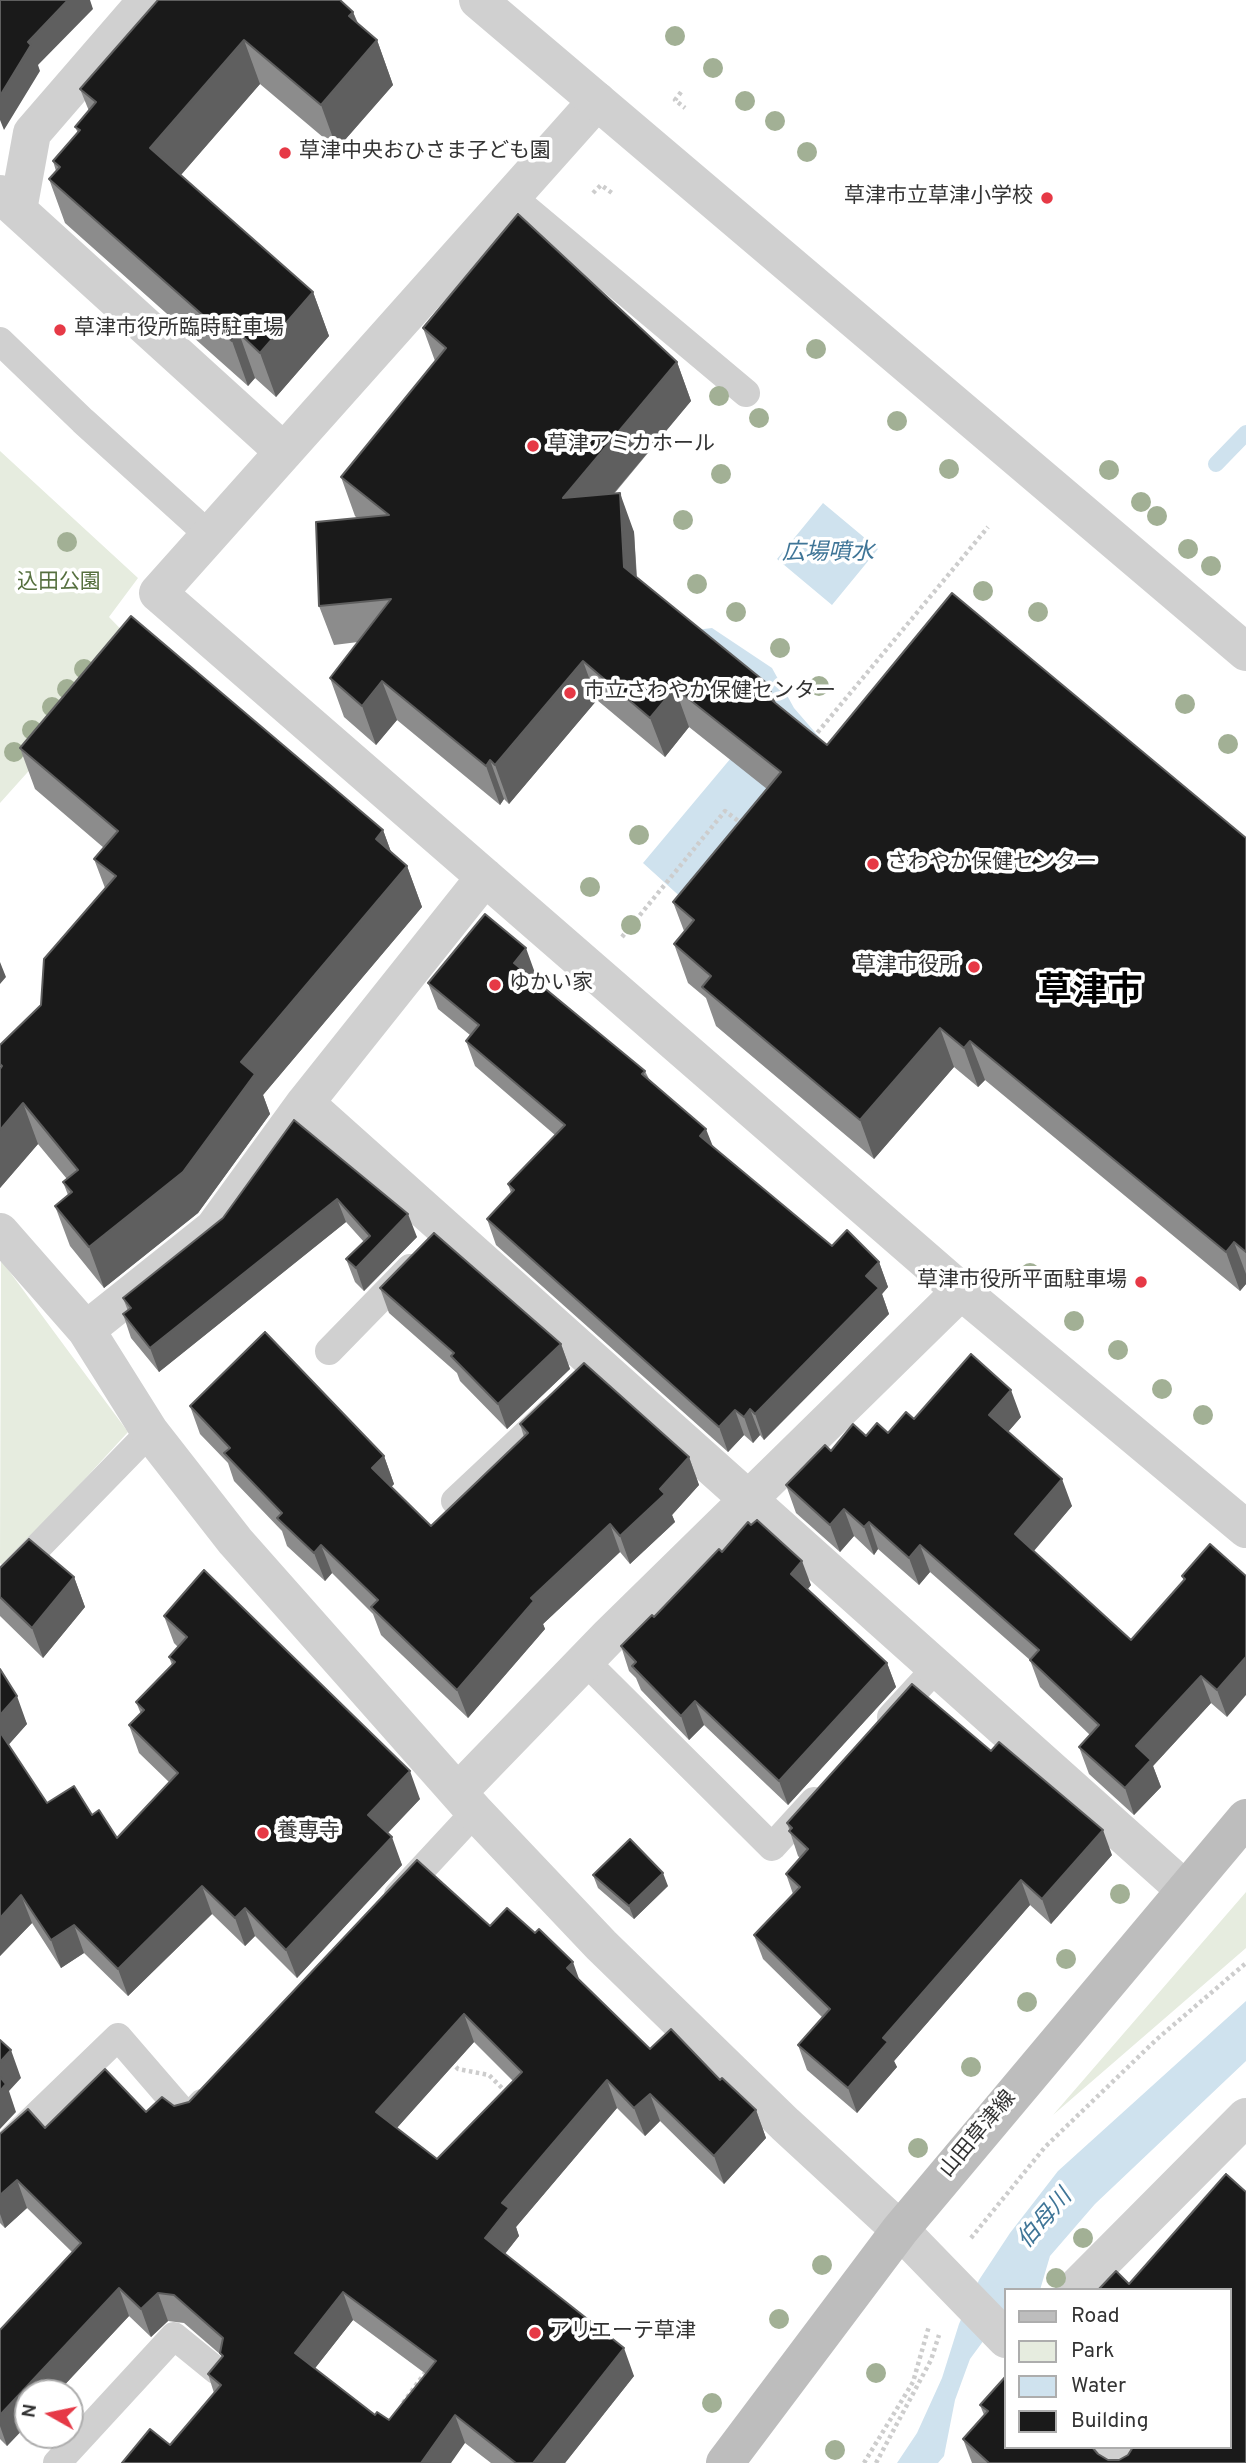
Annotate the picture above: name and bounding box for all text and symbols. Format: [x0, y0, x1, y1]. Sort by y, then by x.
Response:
place label: 草津中央おひさま子ども園 [299, 140, 551, 166]
marker: 草津中央おひさま子ども園 [277, 145, 293, 161]
place label: 草津市立草津小学校 [844, 185, 1033, 211]
marker: 草津市立草津小学校 [1039, 190, 1055, 206]
place label: 草津市役所臨時駐車場 [74, 317, 284, 343]
marker: 草津市役所臨時駐車場 [52, 322, 68, 338]
place label: 草津アミカホール [547, 433, 715, 459]
marker: 草津アミカホール [525, 438, 541, 454]
water label: 広場噴水 [782, 540, 874, 568]
park label: 込田公園 [17, 571, 101, 597]
place label: 市立さわやか保健センター [584, 680, 836, 706]
marker: 市立さわやか保健センター [562, 685, 578, 701]
place label: さわやか保健センター [887, 851, 1097, 877]
marker: さわやか保健センター [865, 856, 881, 872]
place label: 草津市役所 [855, 954, 960, 980]
marker: 草津市役所 [966, 959, 982, 975]
place label: ゆかい家 [509, 972, 593, 998]
district label: 草津市 [1038, 973, 1142, 1015]
marker: ゆかい家 [487, 977, 503, 993]
place label: 草津市役所平面駐車場 [917, 1269, 1127, 1295]
marker: 草津市役所平面駐車場 [1133, 1274, 1149, 1290]
place label: 養専寺 [277, 1820, 340, 1846]
marker: 養専寺 [255, 1825, 271, 1841]
street label: 山田草津線 [936, 2087, 1022, 2183]
water label: 伯母川 [1013, 2185, 1079, 2255]
legend [1004, 2288, 1232, 2449]
text: Road [1071, 2303, 1120, 2330]
place label: アリエーテ草津 [549, 2320, 696, 2346]
marker: アリエーテ草津 [527, 2325, 543, 2341]
text: Park [1071, 2338, 1114, 2365]
text: Water [1071, 2373, 1126, 2400]
north arrow [14, 2379, 84, 2449]
text: N [17, 2402, 43, 2420]
text: Building [1071, 2408, 1149, 2435]

